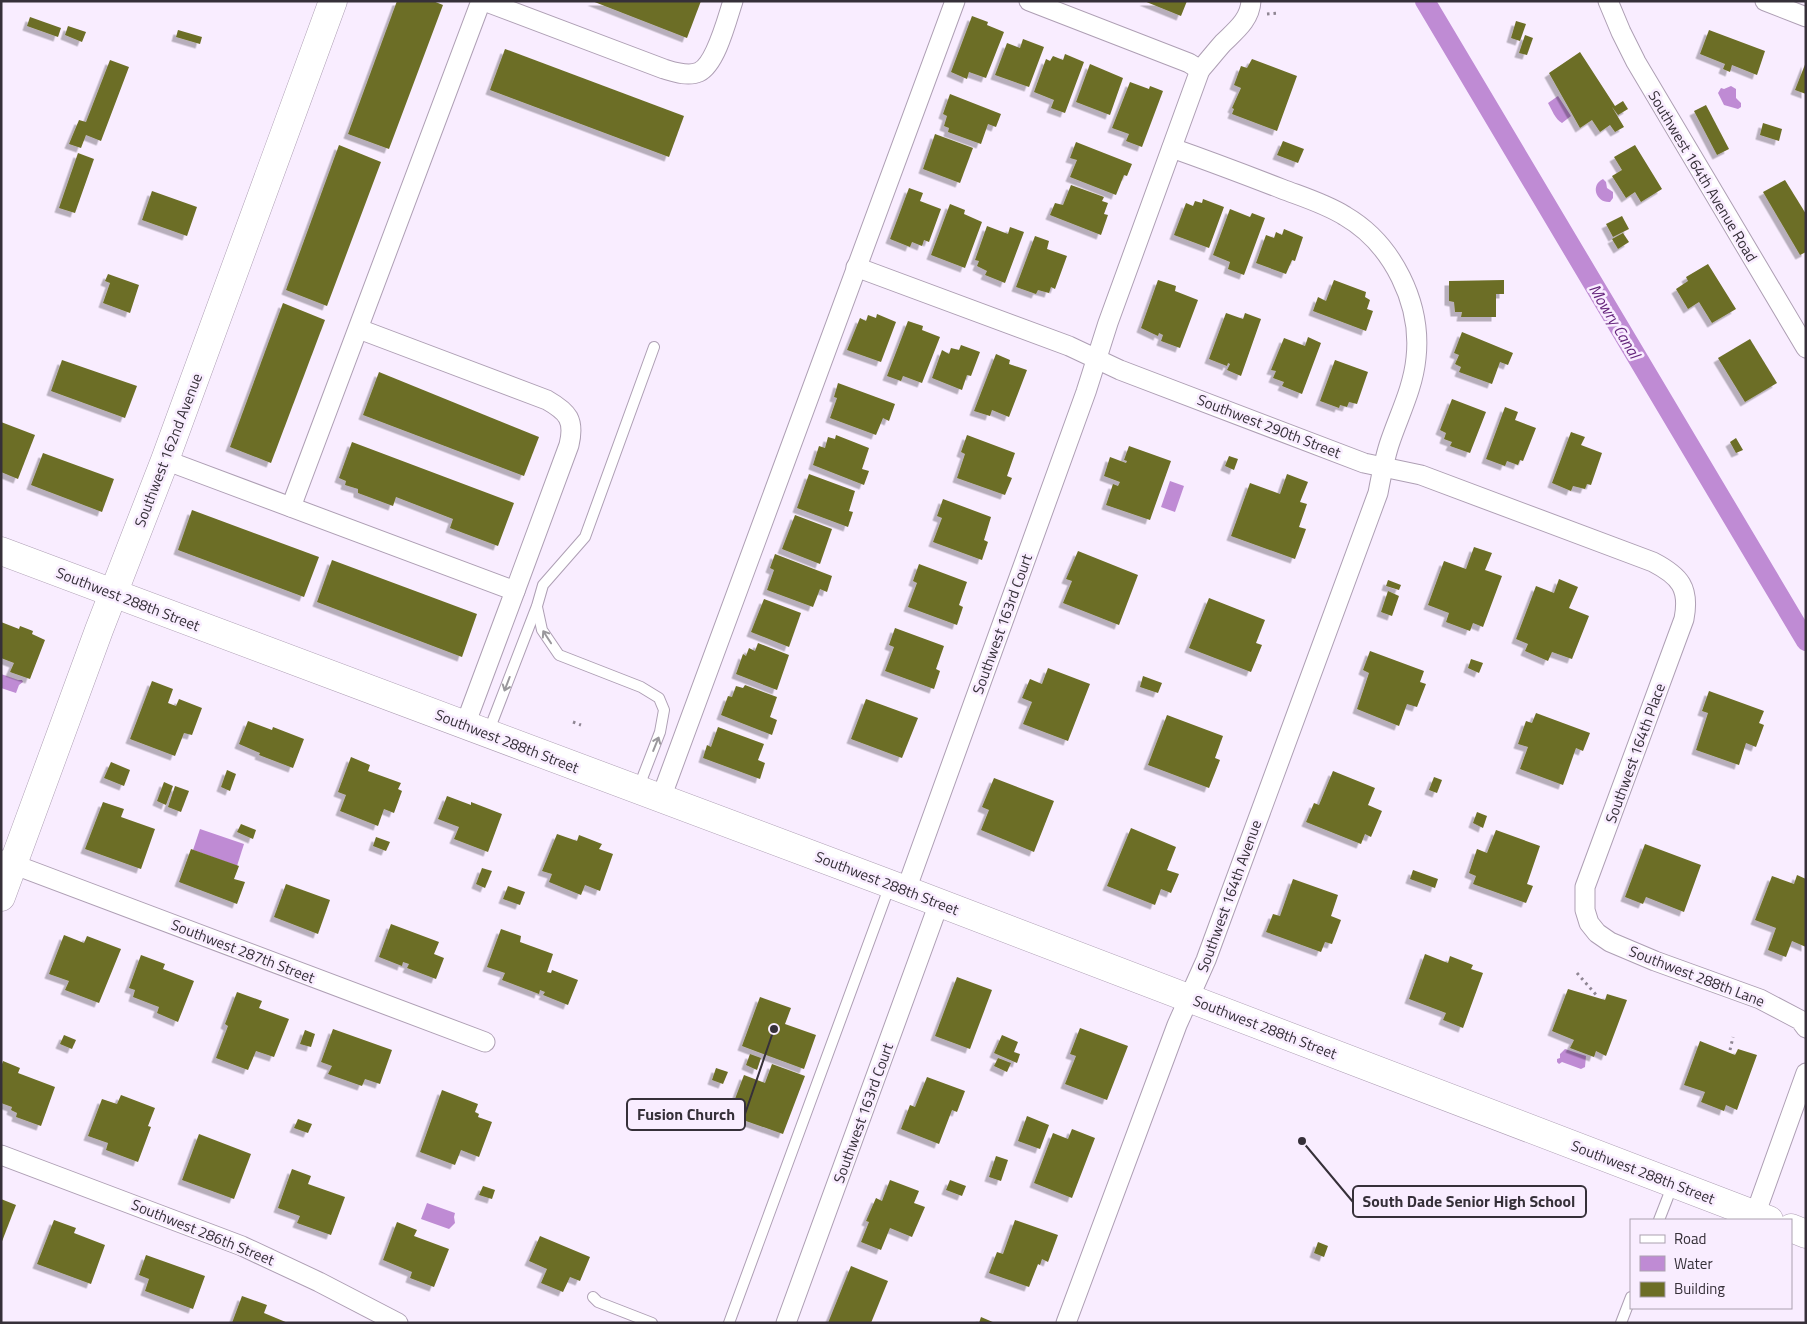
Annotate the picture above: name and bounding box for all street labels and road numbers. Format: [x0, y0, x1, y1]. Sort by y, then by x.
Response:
street label: Southwest 164th Avenue Road [1643, 86, 1763, 266]
street label: Southwest 162nd Avenue [128, 370, 208, 530]
street label: Southwest 290th Street [1194, 388, 1345, 464]
street label: Southwest 163rd Court [966, 550, 1038, 697]
street label: Southwest 288th Street [53, 561, 204, 637]
street label: Southwest 164th Place [1599, 680, 1671, 826]
street label: Southwest 288th Street [432, 703, 583, 779]
street label: Southwest 164th Avenue [1191, 817, 1267, 975]
street label: Southwest 288th Street [812, 845, 963, 921]
street label: Southwest 287th Street [168, 913, 319, 989]
street label: Southwest 288th Lane [1626, 939, 1768, 1013]
street label: Southwest 288th Street [1190, 989, 1341, 1065]
street label: Southwest 163rd Court [827, 1039, 899, 1186]
street label: Southwest 288th Street [1568, 1134, 1719, 1210]
street label: Southwest 286th Street [128, 1193, 279, 1271]

